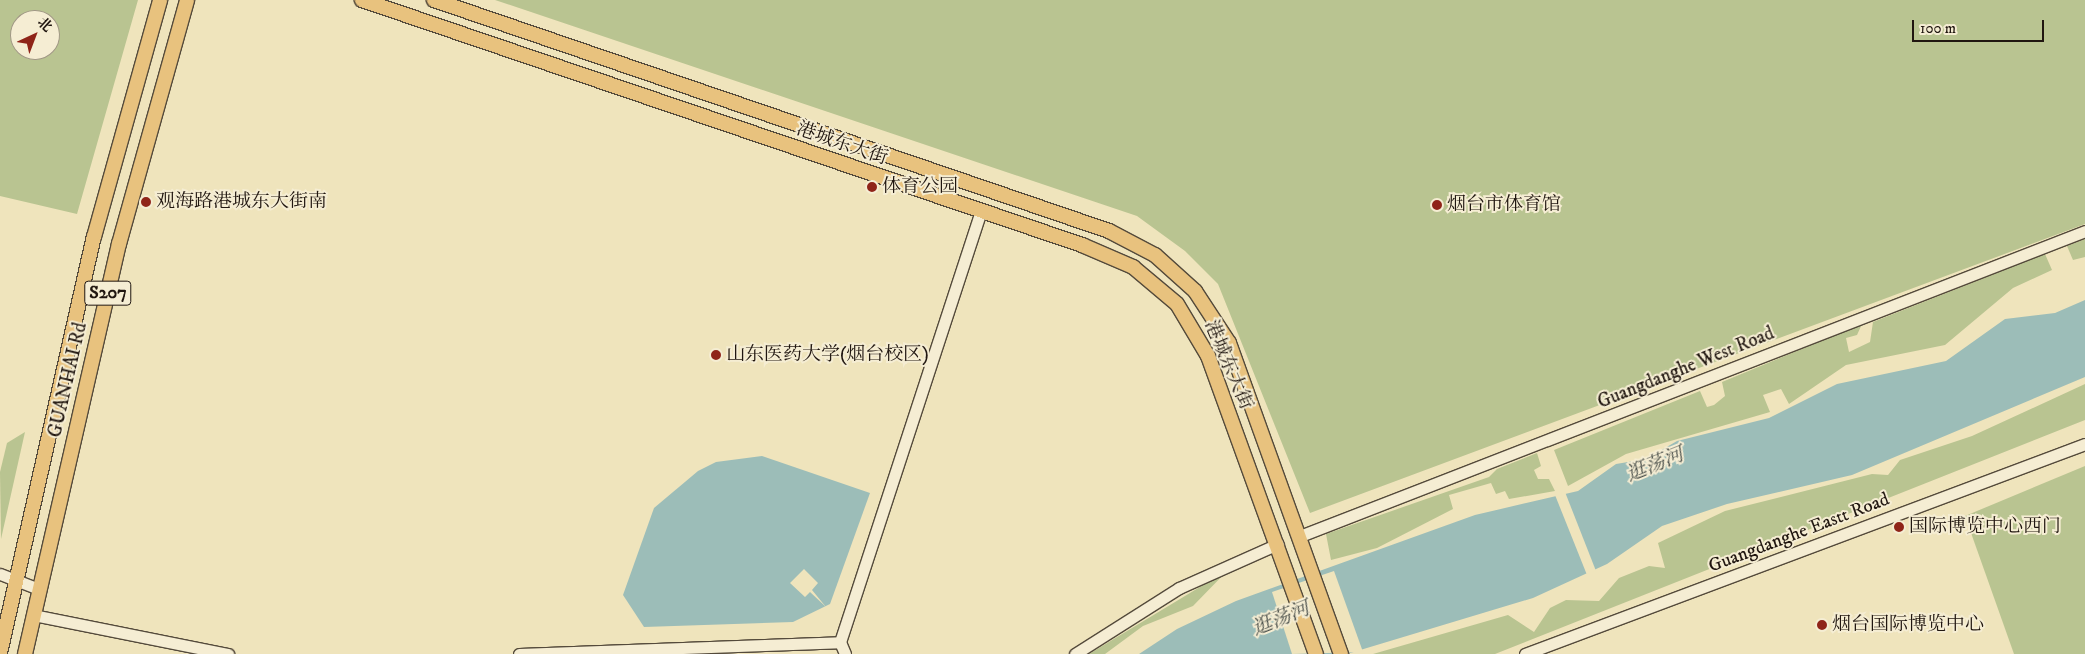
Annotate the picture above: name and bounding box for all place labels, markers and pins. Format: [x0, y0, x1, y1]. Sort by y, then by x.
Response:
place label: 体育公园 [882, 176, 958, 198]
marker: 体育公园 [866, 181, 878, 193]
place label: 观海路港城东大街南 [156, 191, 327, 213]
place label: 烟台市体育馆 [1447, 194, 1561, 216]
marker: 观海路港城东大街南 [140, 196, 152, 208]
marker: 烟台市体育馆 [1431, 199, 1443, 211]
place label: 山东医药大学(烟台校区) [726, 344, 929, 366]
marker: 山东医药大学(烟台校区) [710, 349, 722, 361]
place label: 国际博览中心西门 [1909, 516, 2061, 538]
marker: 国际博览中心西门 [1893, 521, 1905, 533]
place label: 烟台国际博览中心 [1832, 614, 1984, 636]
marker: 烟台国际博览中心 [1816, 619, 1828, 631]

